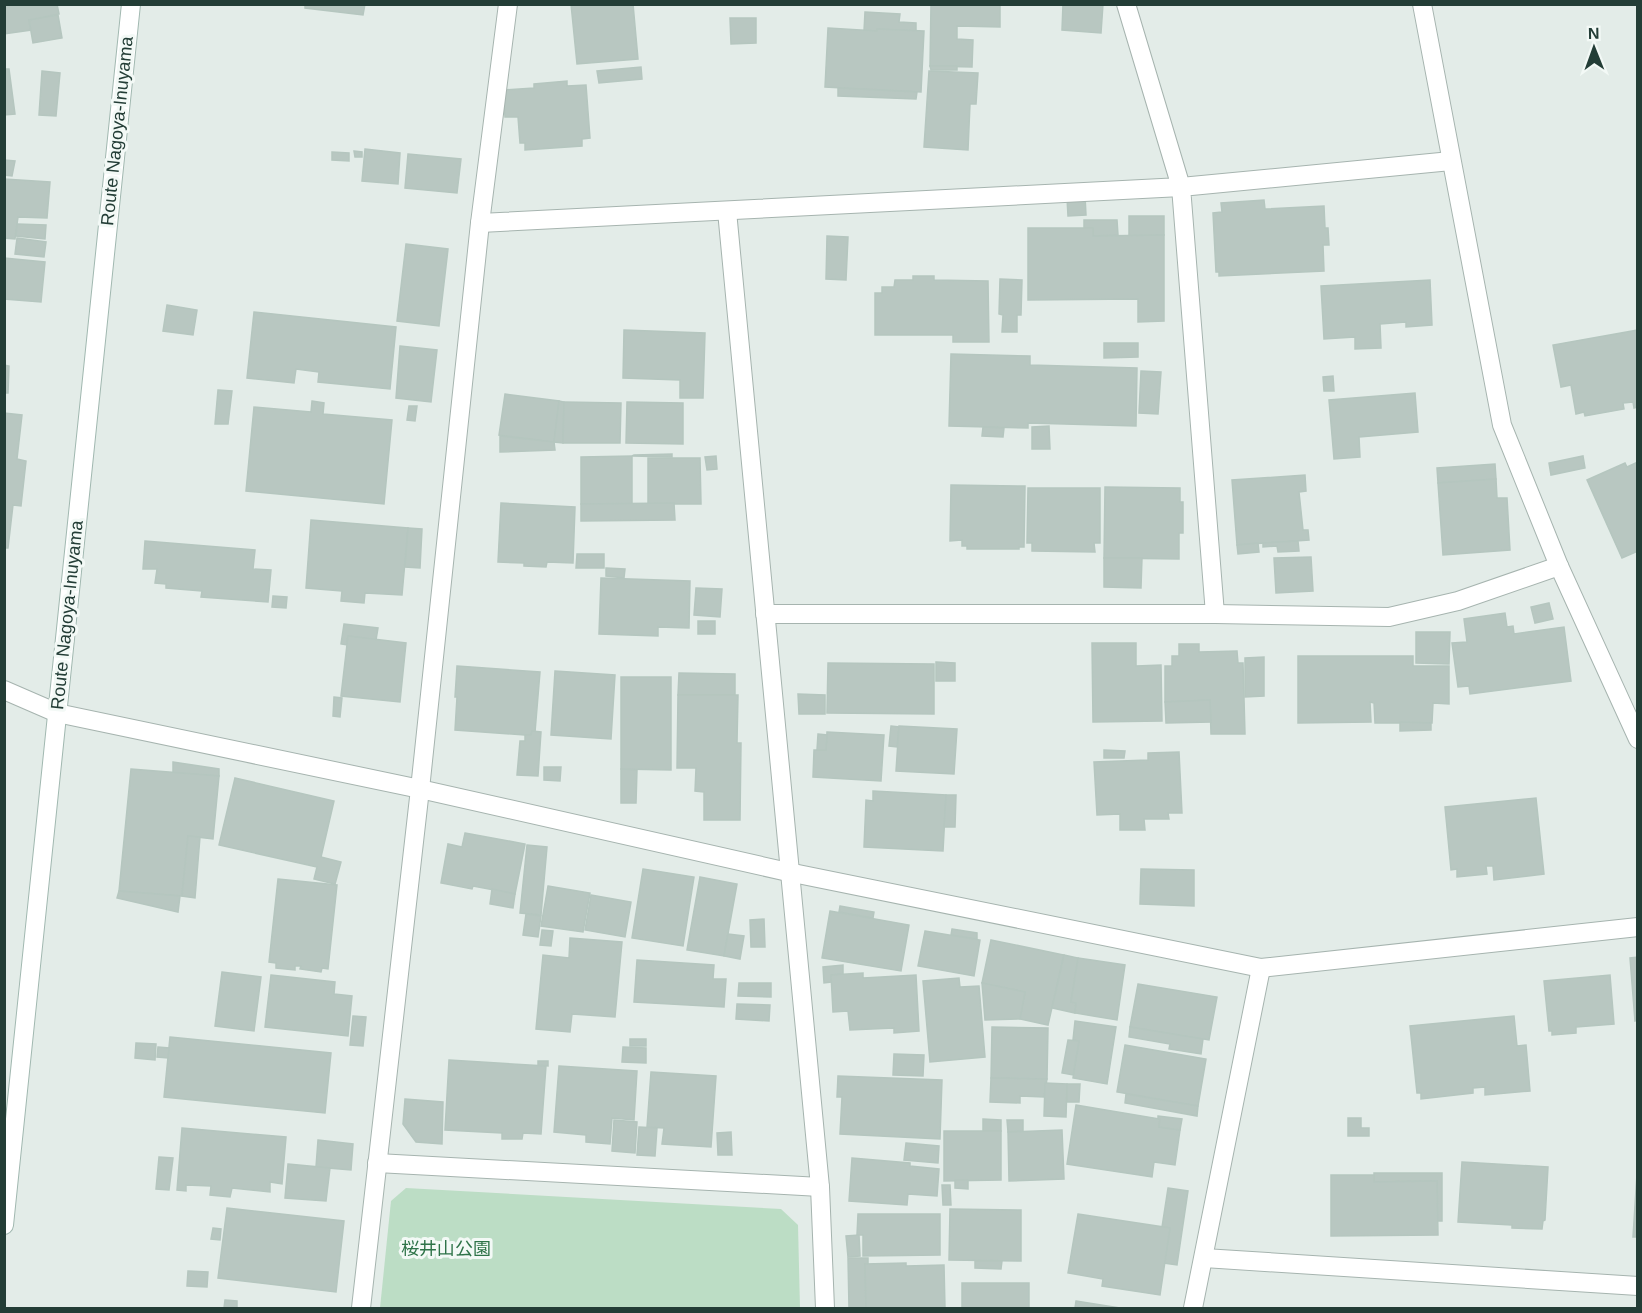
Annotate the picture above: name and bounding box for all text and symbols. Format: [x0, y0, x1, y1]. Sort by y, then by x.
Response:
north arrow [1564, 18, 1624, 78]
text: N [1588, 25, 1600, 42]
street label: Route Nagoya-Inuyama [97, 34, 137, 227]
street label: Route Nagoya-Inuyama [47, 518, 87, 711]
park label: 桜井山公園 [401, 1239, 491, 1259]

